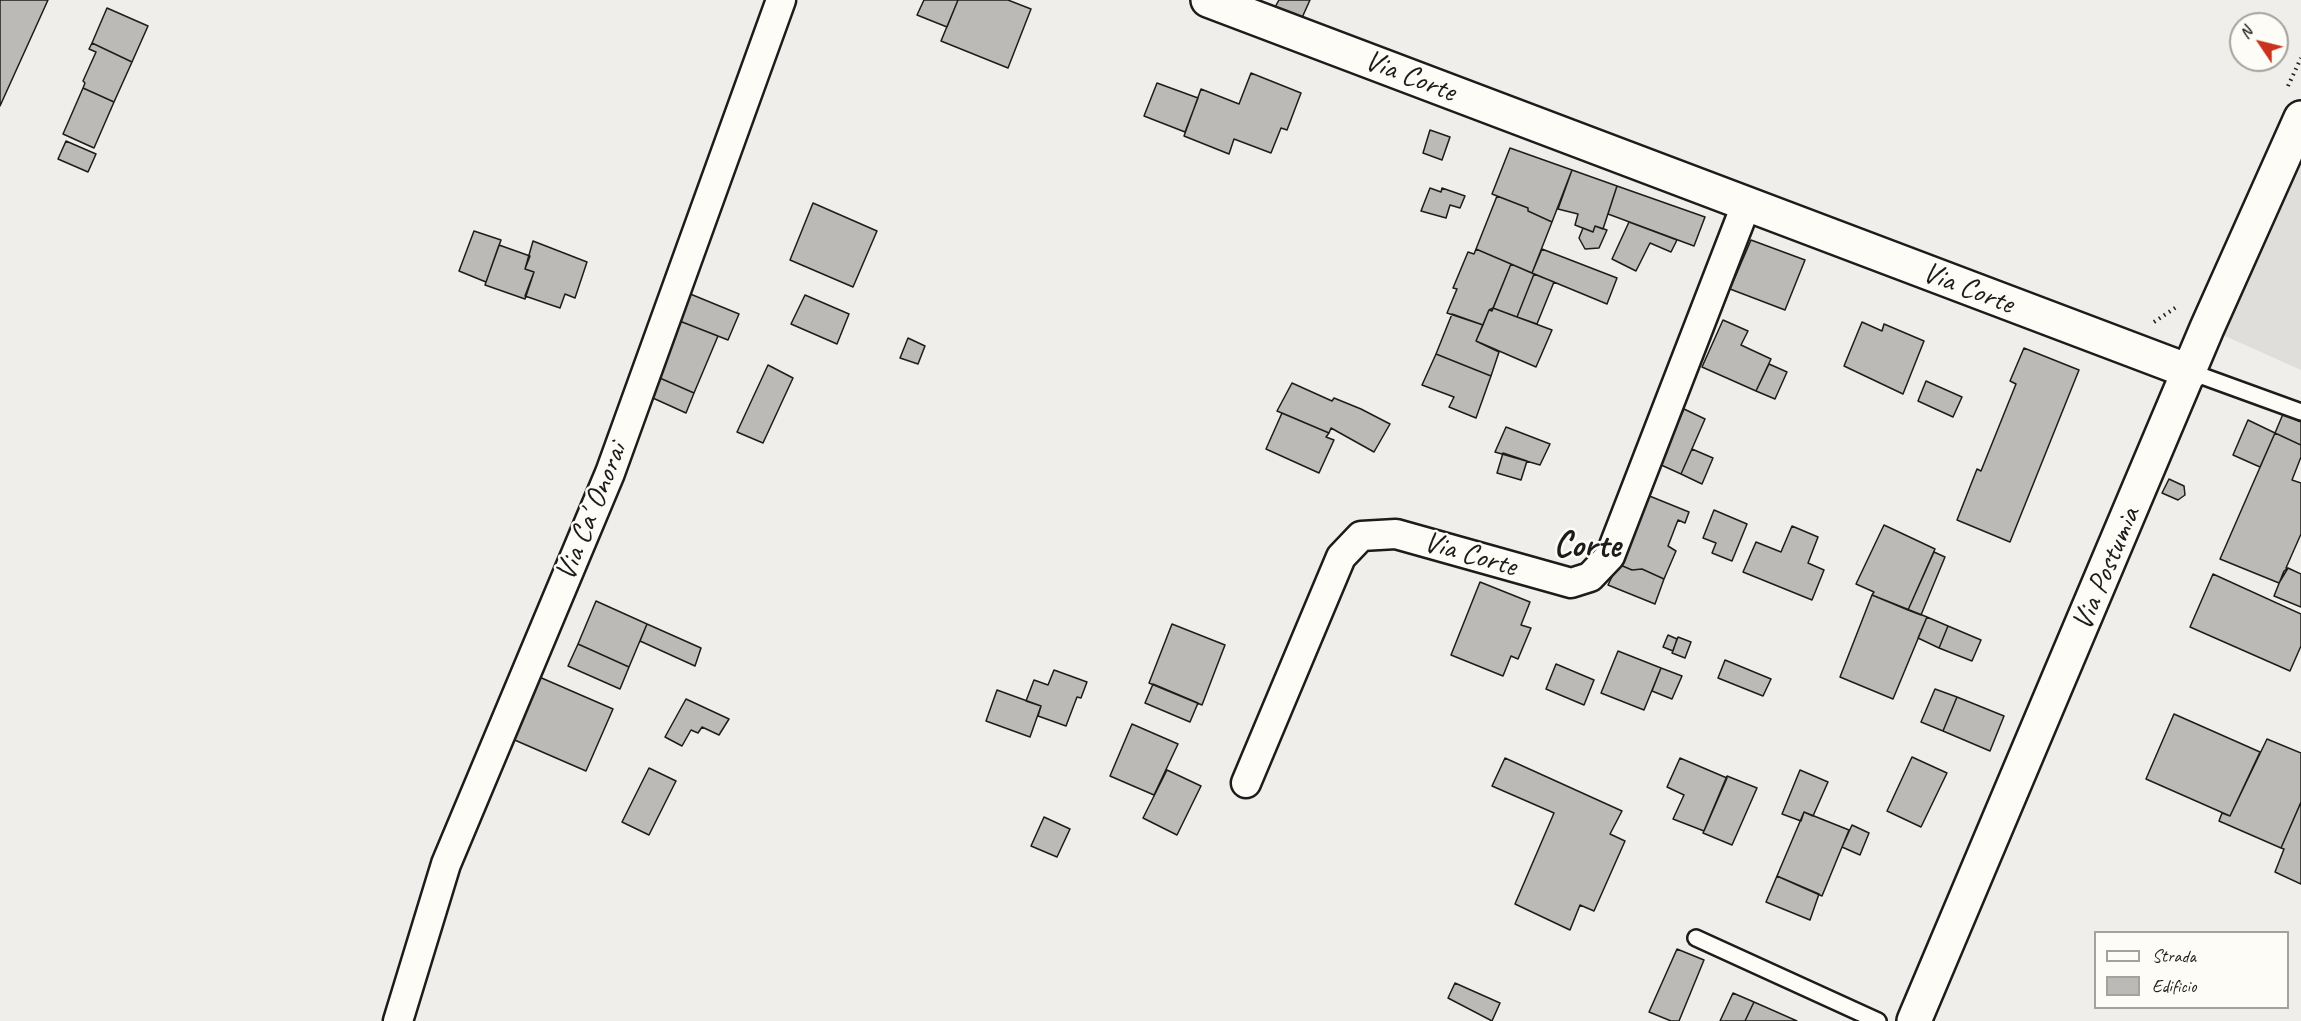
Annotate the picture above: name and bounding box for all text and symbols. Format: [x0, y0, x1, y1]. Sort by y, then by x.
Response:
north arrow [2229, 12, 2289, 72]
text: N [2235, 23, 2257, 43]
street label: Via Corte [1359, 43, 1461, 111]
street label: Via Corte [1917, 255, 2019, 323]
street label: Via Ca' Onorai [548, 438, 636, 586]
street label: Via Postumia [2065, 502, 2149, 636]
street label: Via Corte [1419, 525, 1521, 585]
district label: Corte [1553, 525, 1621, 569]
legend [2094, 931, 2289, 1009]
text: Strada [2152, 945, 2196, 967]
text: Edificio [2152, 975, 2196, 997]

